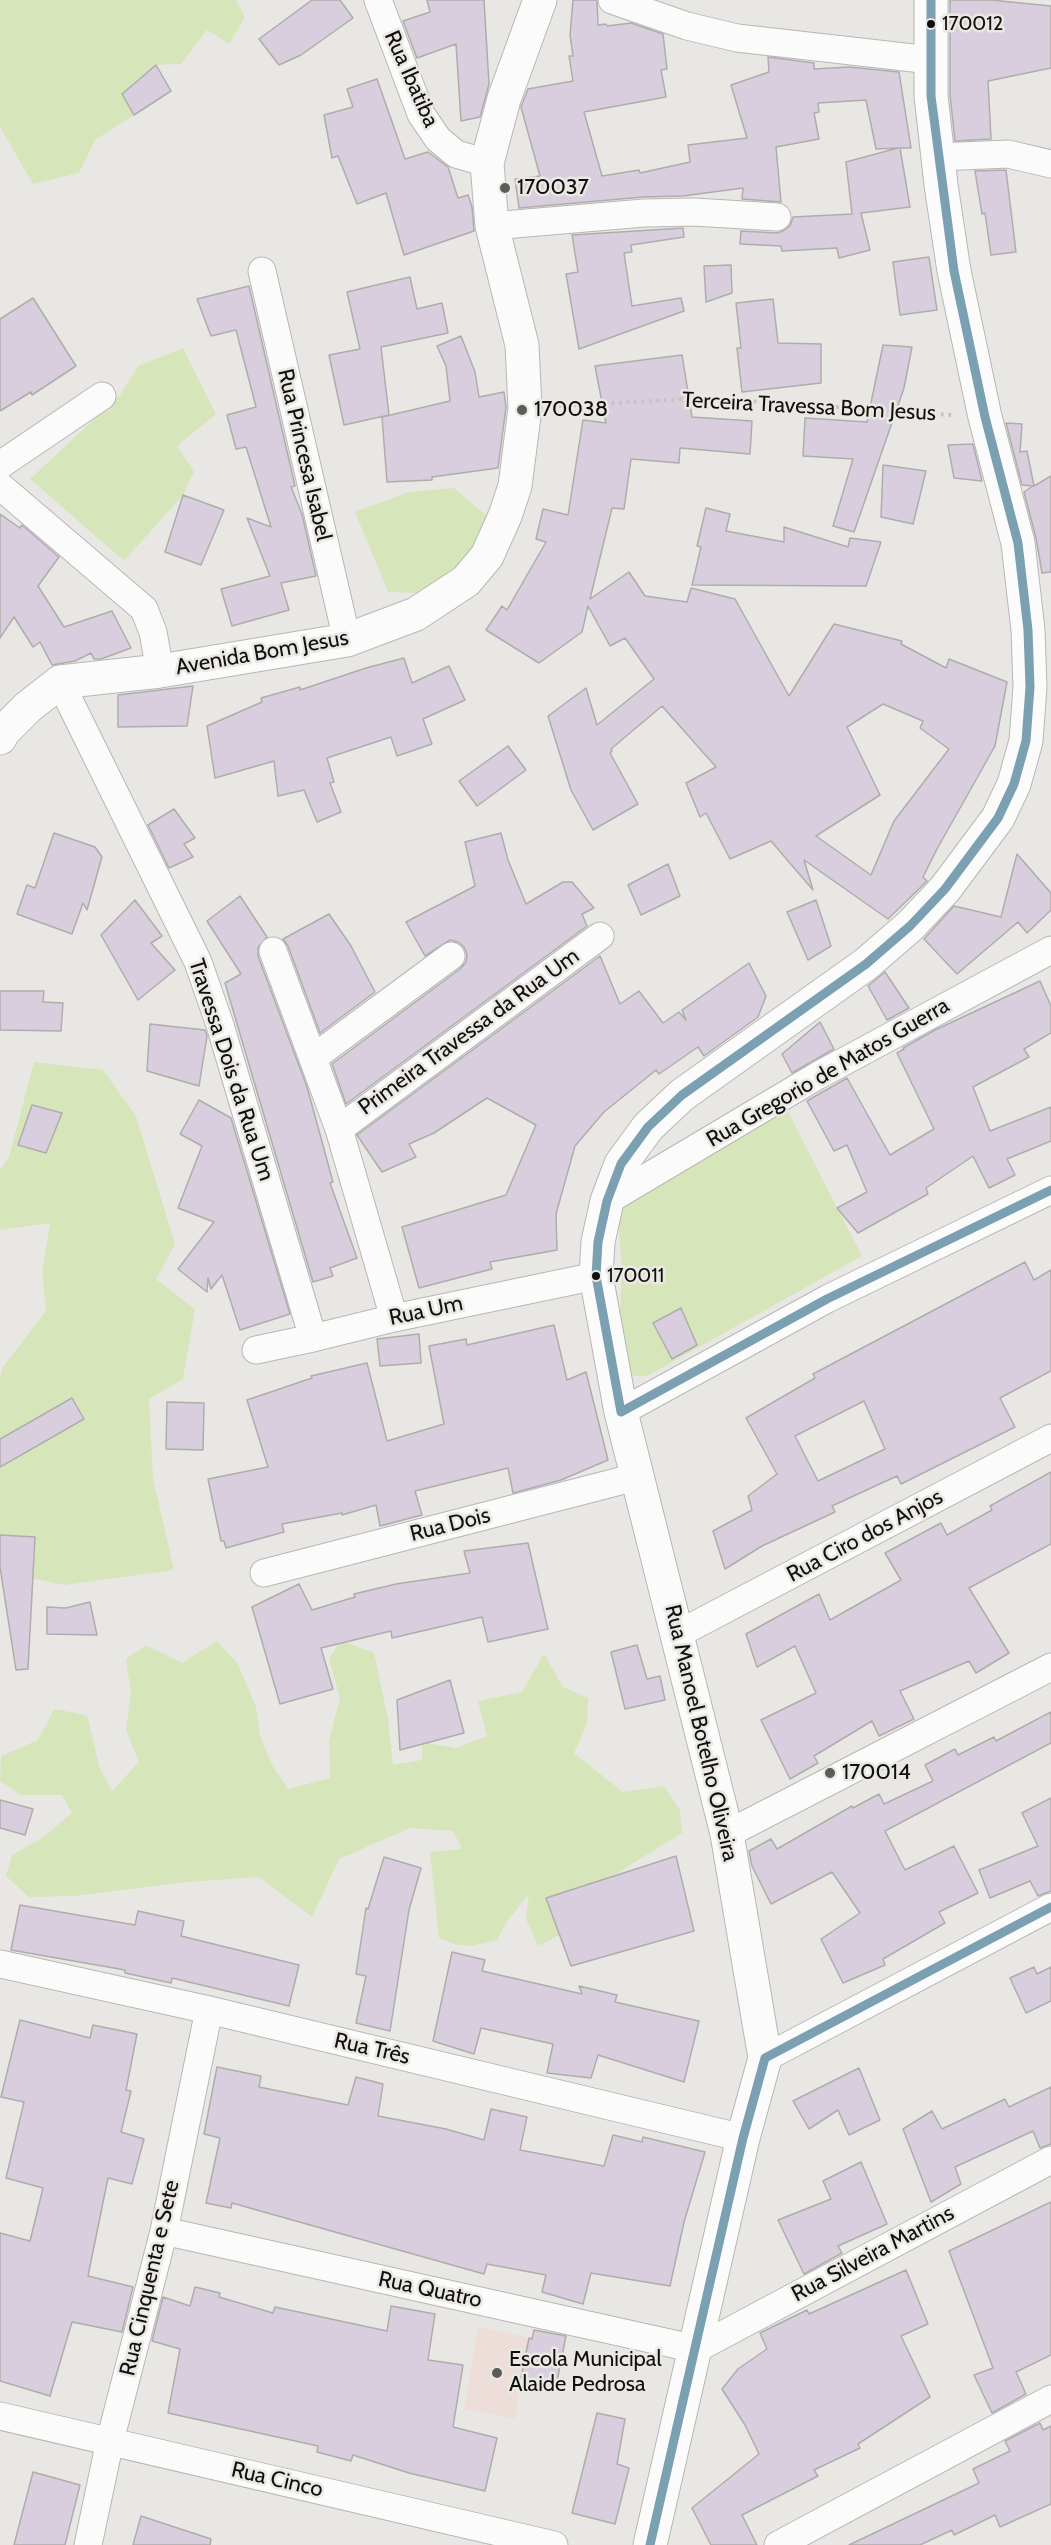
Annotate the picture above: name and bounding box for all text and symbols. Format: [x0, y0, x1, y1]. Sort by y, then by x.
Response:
place label: 170012 [942, 12, 1003, 36]
marker: 170012 [925, 18, 937, 30]
street label: Rua Ibatiba [378, 27, 444, 131]
place label: 170037 [517, 175, 589, 201]
marker: 170037 [498, 181, 512, 195]
street label: Rua Princesa Isabel [271, 366, 337, 544]
street label: Terceira Travessa Bom Jesus [681, 387, 937, 427]
place label: 170038 [534, 397, 608, 423]
marker: 170038 [515, 403, 529, 417]
street label: Avenida Bom Jesus [173, 625, 351, 681]
street label: Primeira Travessa da Rua Um [353, 943, 585, 1121]
street label: Travessa Dois da Rua Um [183, 956, 279, 1184]
street label: Rua Gregorio de Matos Guerra [702, 993, 954, 1153]
place label: 170011 [607, 1264, 664, 1288]
marker: 170011 [590, 1270, 602, 1282]
street label: Rua Um [387, 1290, 465, 1332]
street label: Rua Ciro dos Anjos [783, 1484, 947, 1588]
street label: Rua Dois [407, 1502, 493, 1548]
street label: Rua Manoel Botelho Oliveira [659, 1602, 743, 1864]
place label: 170014 [842, 1760, 911, 1786]
marker: 170014 [823, 1766, 837, 1780]
street label: Rua Três [332, 2027, 412, 2071]
street label: Rua Cinquenta e Sete [115, 2177, 185, 2379]
street label: Rua Silveira Martins [787, 2200, 959, 2308]
street label: Rua Quatro [376, 2266, 484, 2314]
place label: Escola Municipal Alaide Pedrosa [509, 2347, 662, 2398]
marker: Escola Municipal Alaide Pedrosa [490, 2366, 504, 2380]
street label: Rua Cinco [229, 2457, 325, 2503]

